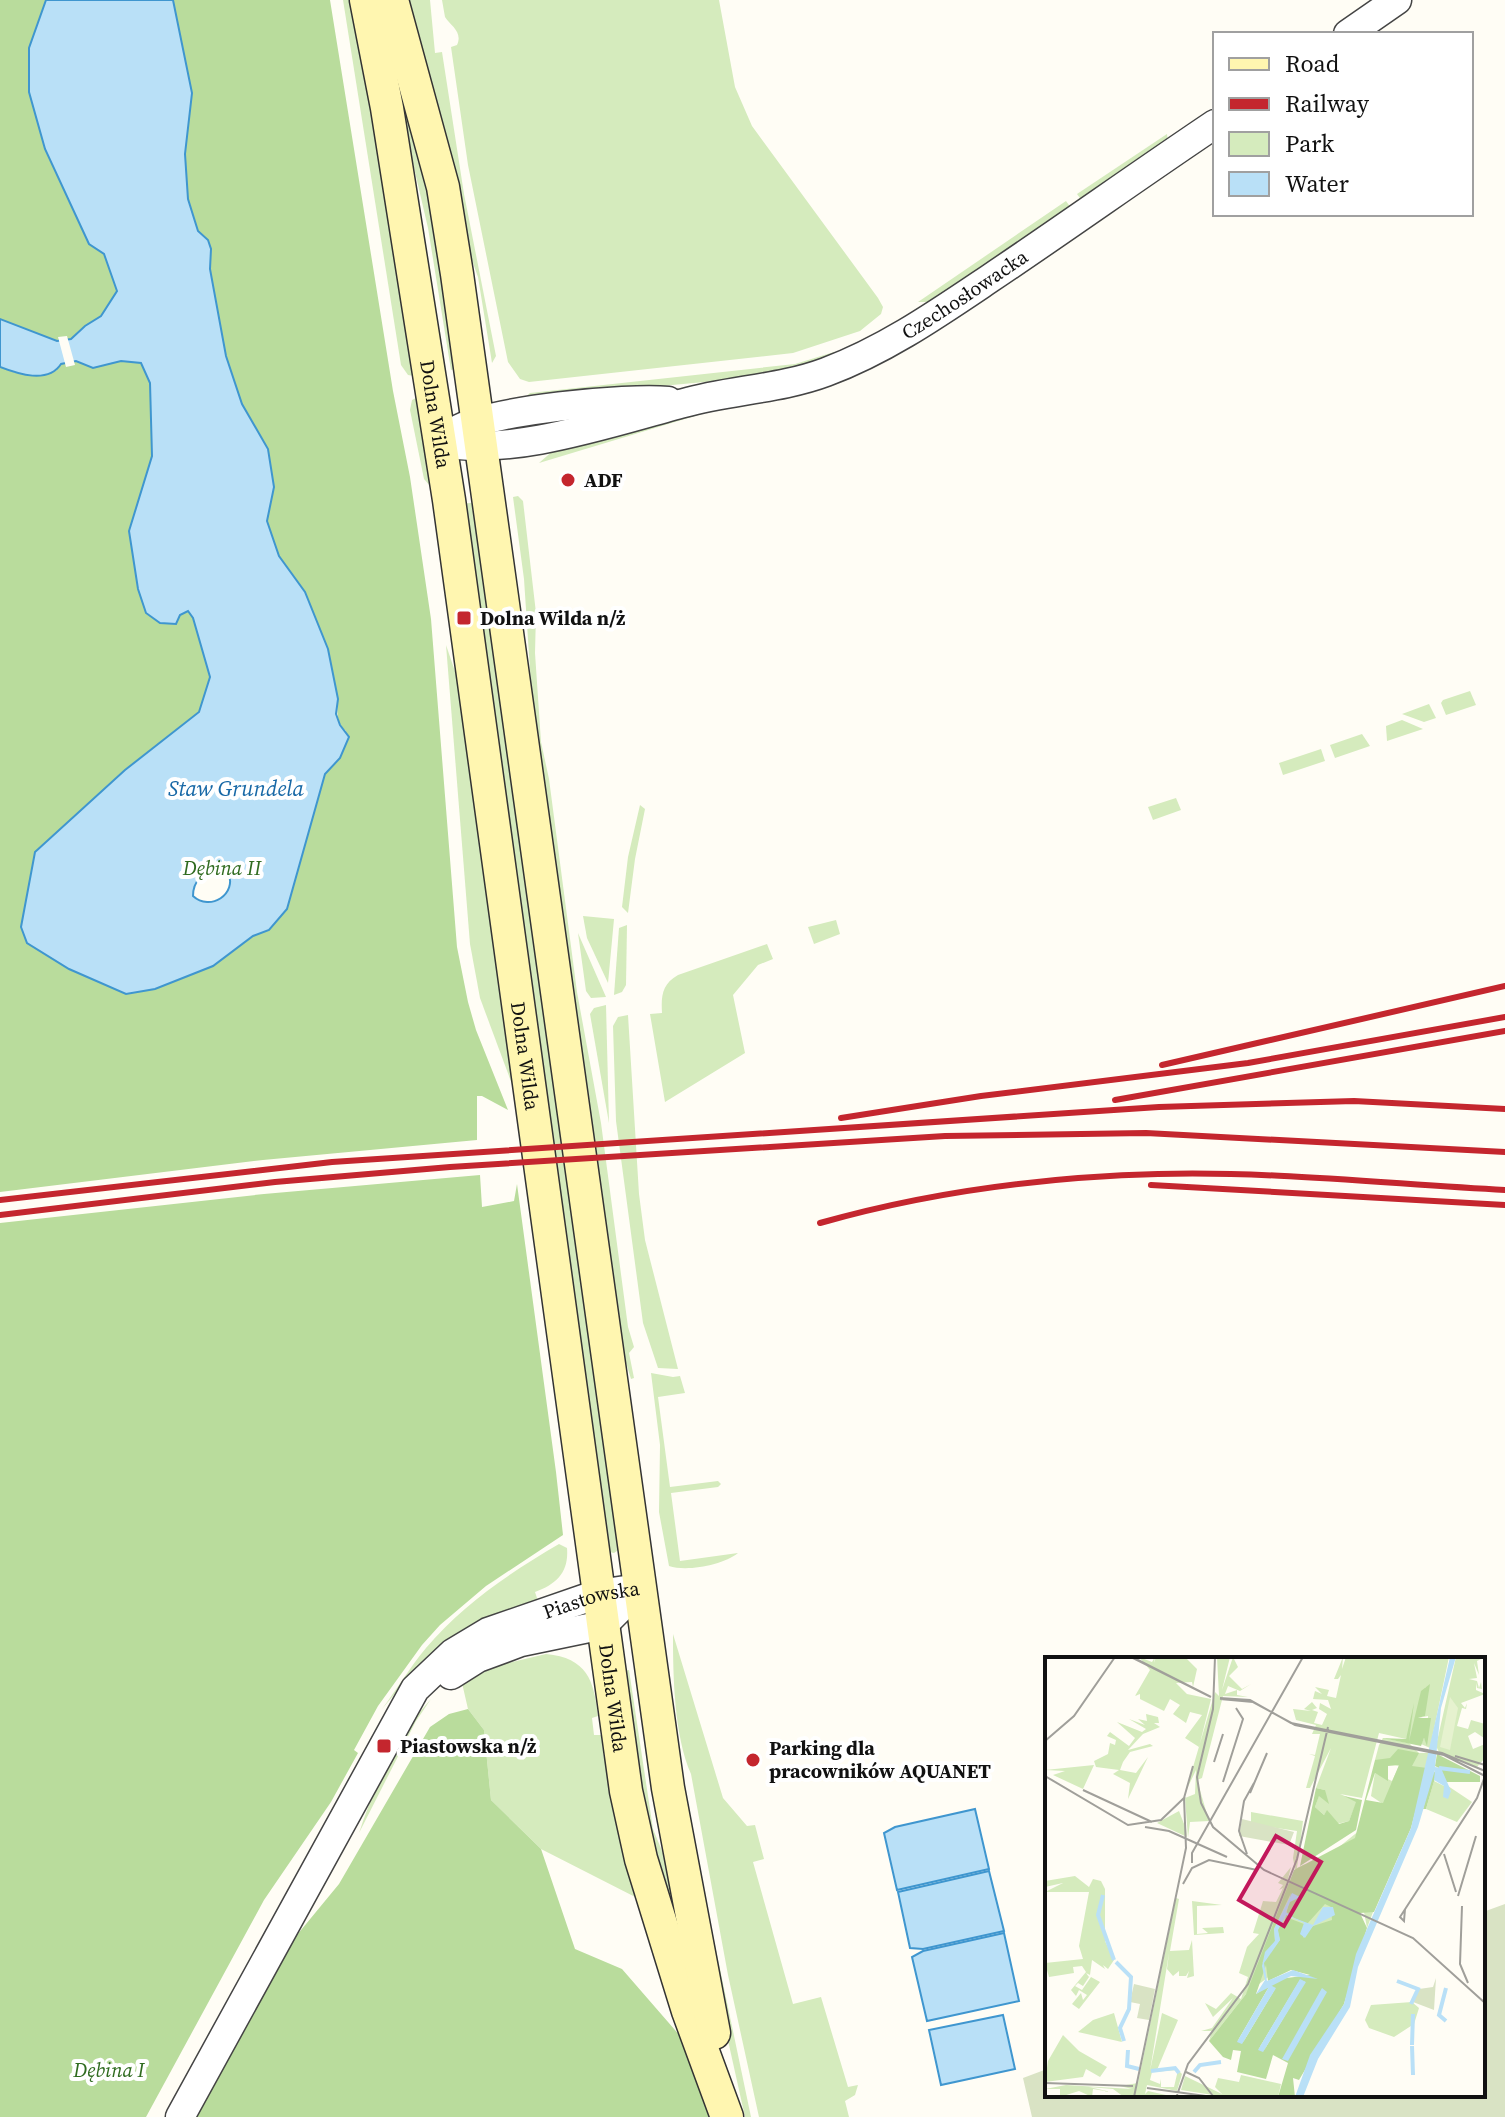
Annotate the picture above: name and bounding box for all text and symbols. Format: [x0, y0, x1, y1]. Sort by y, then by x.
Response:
legend [1213, 32, 1473, 216]
text: Road [1285, 47, 1340, 80]
text: Railway [1285, 87, 1370, 120]
text: Park [1285, 127, 1335, 160]
text: Water [1285, 167, 1349, 200]
street label: Czechosłowacka [896, 242, 1034, 346]
street label: Dolna Wilda [413, 358, 458, 471]
place label: ADF [584, 466, 623, 494]
marker: ADF [559, 471, 577, 489]
place label: Dolna Wilda n/ż [480, 604, 625, 632]
marker: Dolna Wilda n/ż [455, 609, 473, 627]
water label: Staw Grundela [168, 773, 304, 803]
park label: Dębina II [182, 854, 262, 882]
street label: Dolna Wilda [504, 1000, 547, 1113]
street label: Piastowska [539, 1574, 642, 1626]
street label: Dolna Wilda [592, 1642, 635, 1755]
inset map [1045, 1657, 1485, 2097]
place label: Piastowska n/ż [400, 1732, 536, 1760]
place label: Parking dla pracowników AQUANET [769, 1734, 991, 1785]
marker: Piastowska n/ż [375, 1737, 393, 1755]
marker: Parking dla pracowników AQUANET [744, 1751, 762, 1769]
park label: Dębina I [72, 2056, 146, 2084]

